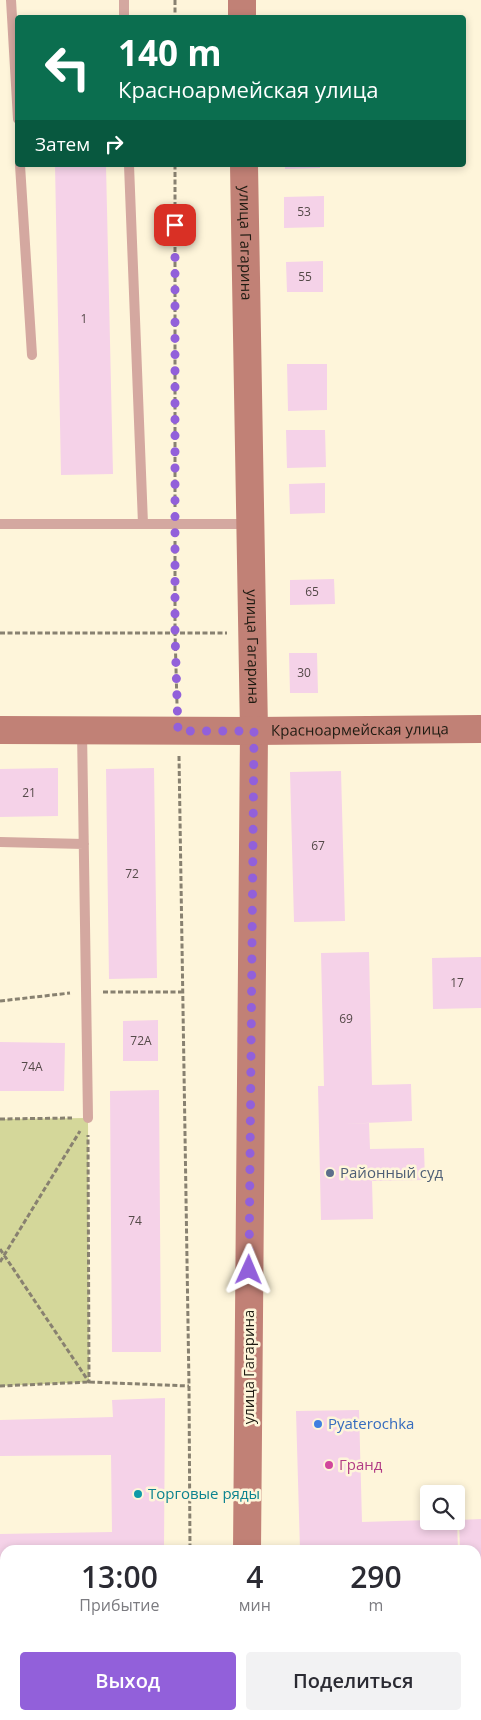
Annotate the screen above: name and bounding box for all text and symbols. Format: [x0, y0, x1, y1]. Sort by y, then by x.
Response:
text: 140 m [118, 29, 222, 76]
icon: left [35, 35, 100, 100]
text: Красноармейская улица [118, 74, 379, 104]
icon: right [100, 130, 128, 158]
text: Затем [35, 131, 90, 157]
street label: улица Гагарина [235, 185, 257, 301]
house number: 53 [297, 203, 311, 220]
pin [154, 204, 196, 246]
icon: arrive [161, 211, 189, 239]
house number: 55 [298, 268, 312, 285]
house number: 1 [81, 310, 87, 327]
house number: 65 [305, 583, 319, 600]
street label: улица Гагарина [243, 589, 265, 704]
house number: 30 [297, 664, 311, 681]
street label: Красноармейская улица [271, 718, 449, 740]
house number: 21 [22, 784, 36, 801]
house number: 67 [311, 837, 325, 854]
house number: 72 [125, 865, 139, 882]
house number: 17 [450, 974, 464, 991]
house number: 69 [339, 1010, 353, 1027]
house number: 72А [130, 1032, 152, 1049]
house number: 74А [21, 1058, 43, 1075]
place label: Районный суд [340, 1162, 444, 1182]
marker: Районный суд [324, 1167, 336, 1179]
house number: 74 [128, 1212, 142, 1229]
position arrow [222, 1243, 274, 1295]
street label: улица Гагарина [238, 1310, 258, 1424]
place label: Pyaterochka [328, 1413, 414, 1433]
marker: Pyaterochka [312, 1418, 324, 1430]
place label: Гранд [339, 1454, 383, 1474]
marker: Гранд [323, 1459, 335, 1471]
place label: Торговые ряды [148, 1483, 260, 1503]
map controls [420, 1485, 465, 1530]
button: search [420, 1485, 465, 1530]
marker: Торговые ряды [132, 1488, 144, 1500]
text: 13:00 [81, 1556, 158, 1597]
text: 4 [246, 1556, 263, 1597]
text: 290 [350, 1556, 402, 1597]
text: Прибытие [79, 1594, 159, 1616]
text: мин [239, 1594, 271, 1616]
text: m [369, 1594, 383, 1616]
button: Выход [20, 1652, 236, 1710]
button: Поделиться [246, 1652, 461, 1710]

